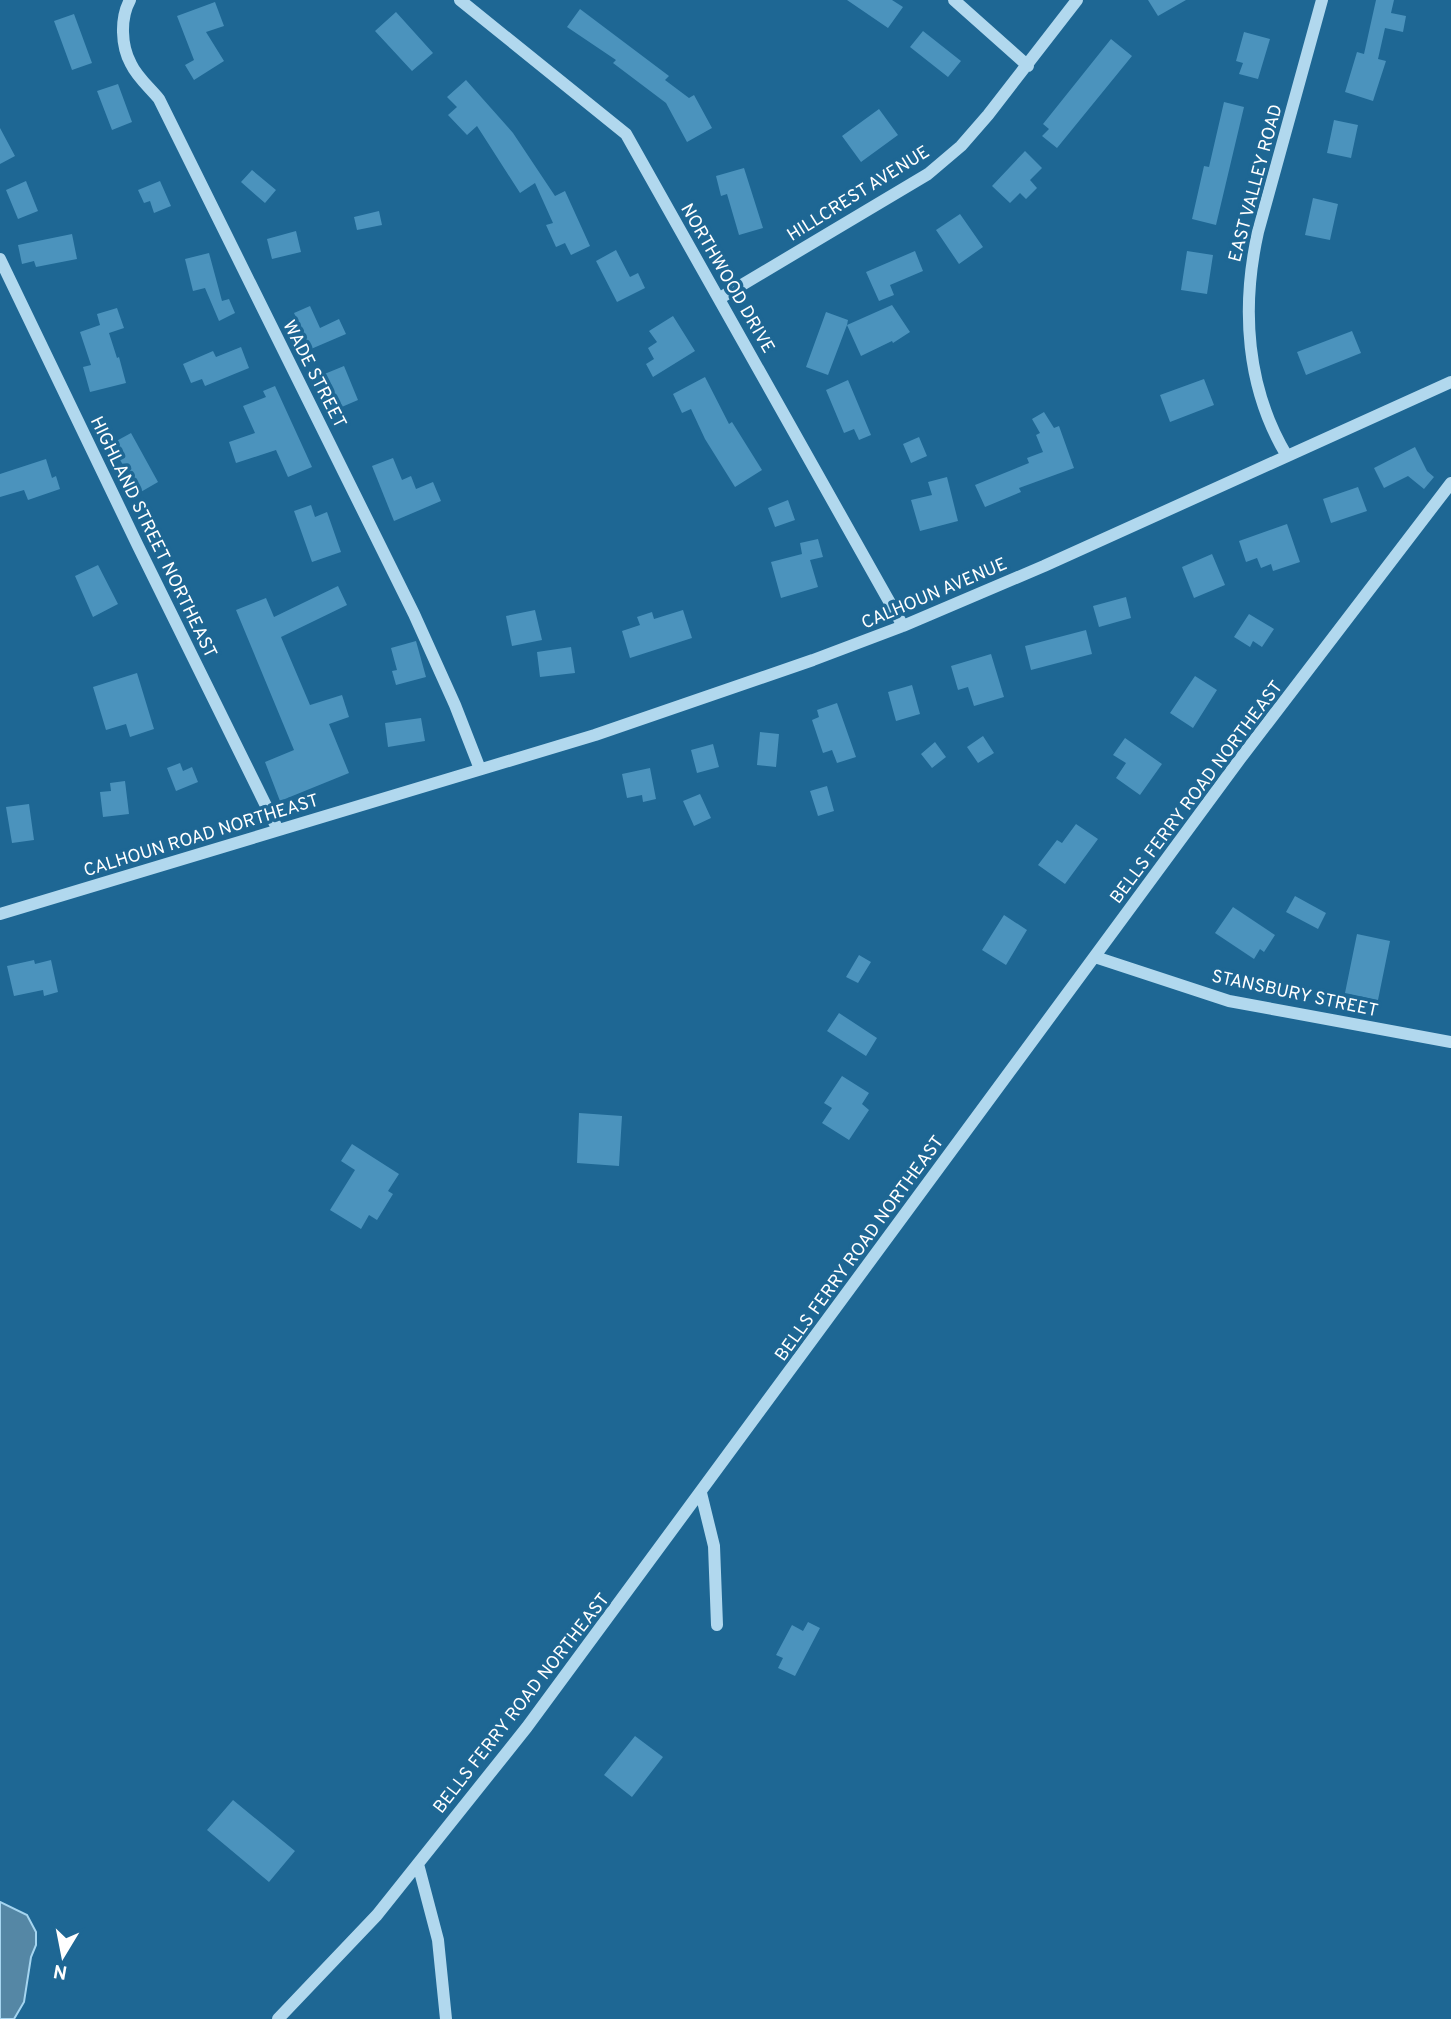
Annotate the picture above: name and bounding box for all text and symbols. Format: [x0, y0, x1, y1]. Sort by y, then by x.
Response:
street label: EAST VALLEY ROAD [1224, 102, 1289, 265]
street label: HILLCREST AVENUE [783, 141, 934, 247]
street label: NORTHWOOD DRIVE [674, 200, 779, 358]
street label: WADE STREET [277, 317, 351, 433]
street label: HIGHLAND STREET NORTHEAST [84, 413, 221, 662]
street label: CALHOUN AVENUE [858, 553, 1011, 635]
street label: BELLS FERRY ROAD NORTHEAST [1106, 677, 1289, 909]
street label: CALHOUN ROAD NORTHEAST [81, 790, 322, 883]
street label: STANSBURY STREET [1209, 966, 1380, 1023]
street label: BELLS FERRY ROAD NORTHEAST [771, 1131, 950, 1366]
street label: BELLS FERRY ROAD NORTHEAST [429, 1589, 615, 1819]
north arrow [28, 1921, 98, 1991]
text: N [52, 1958, 69, 1984]

